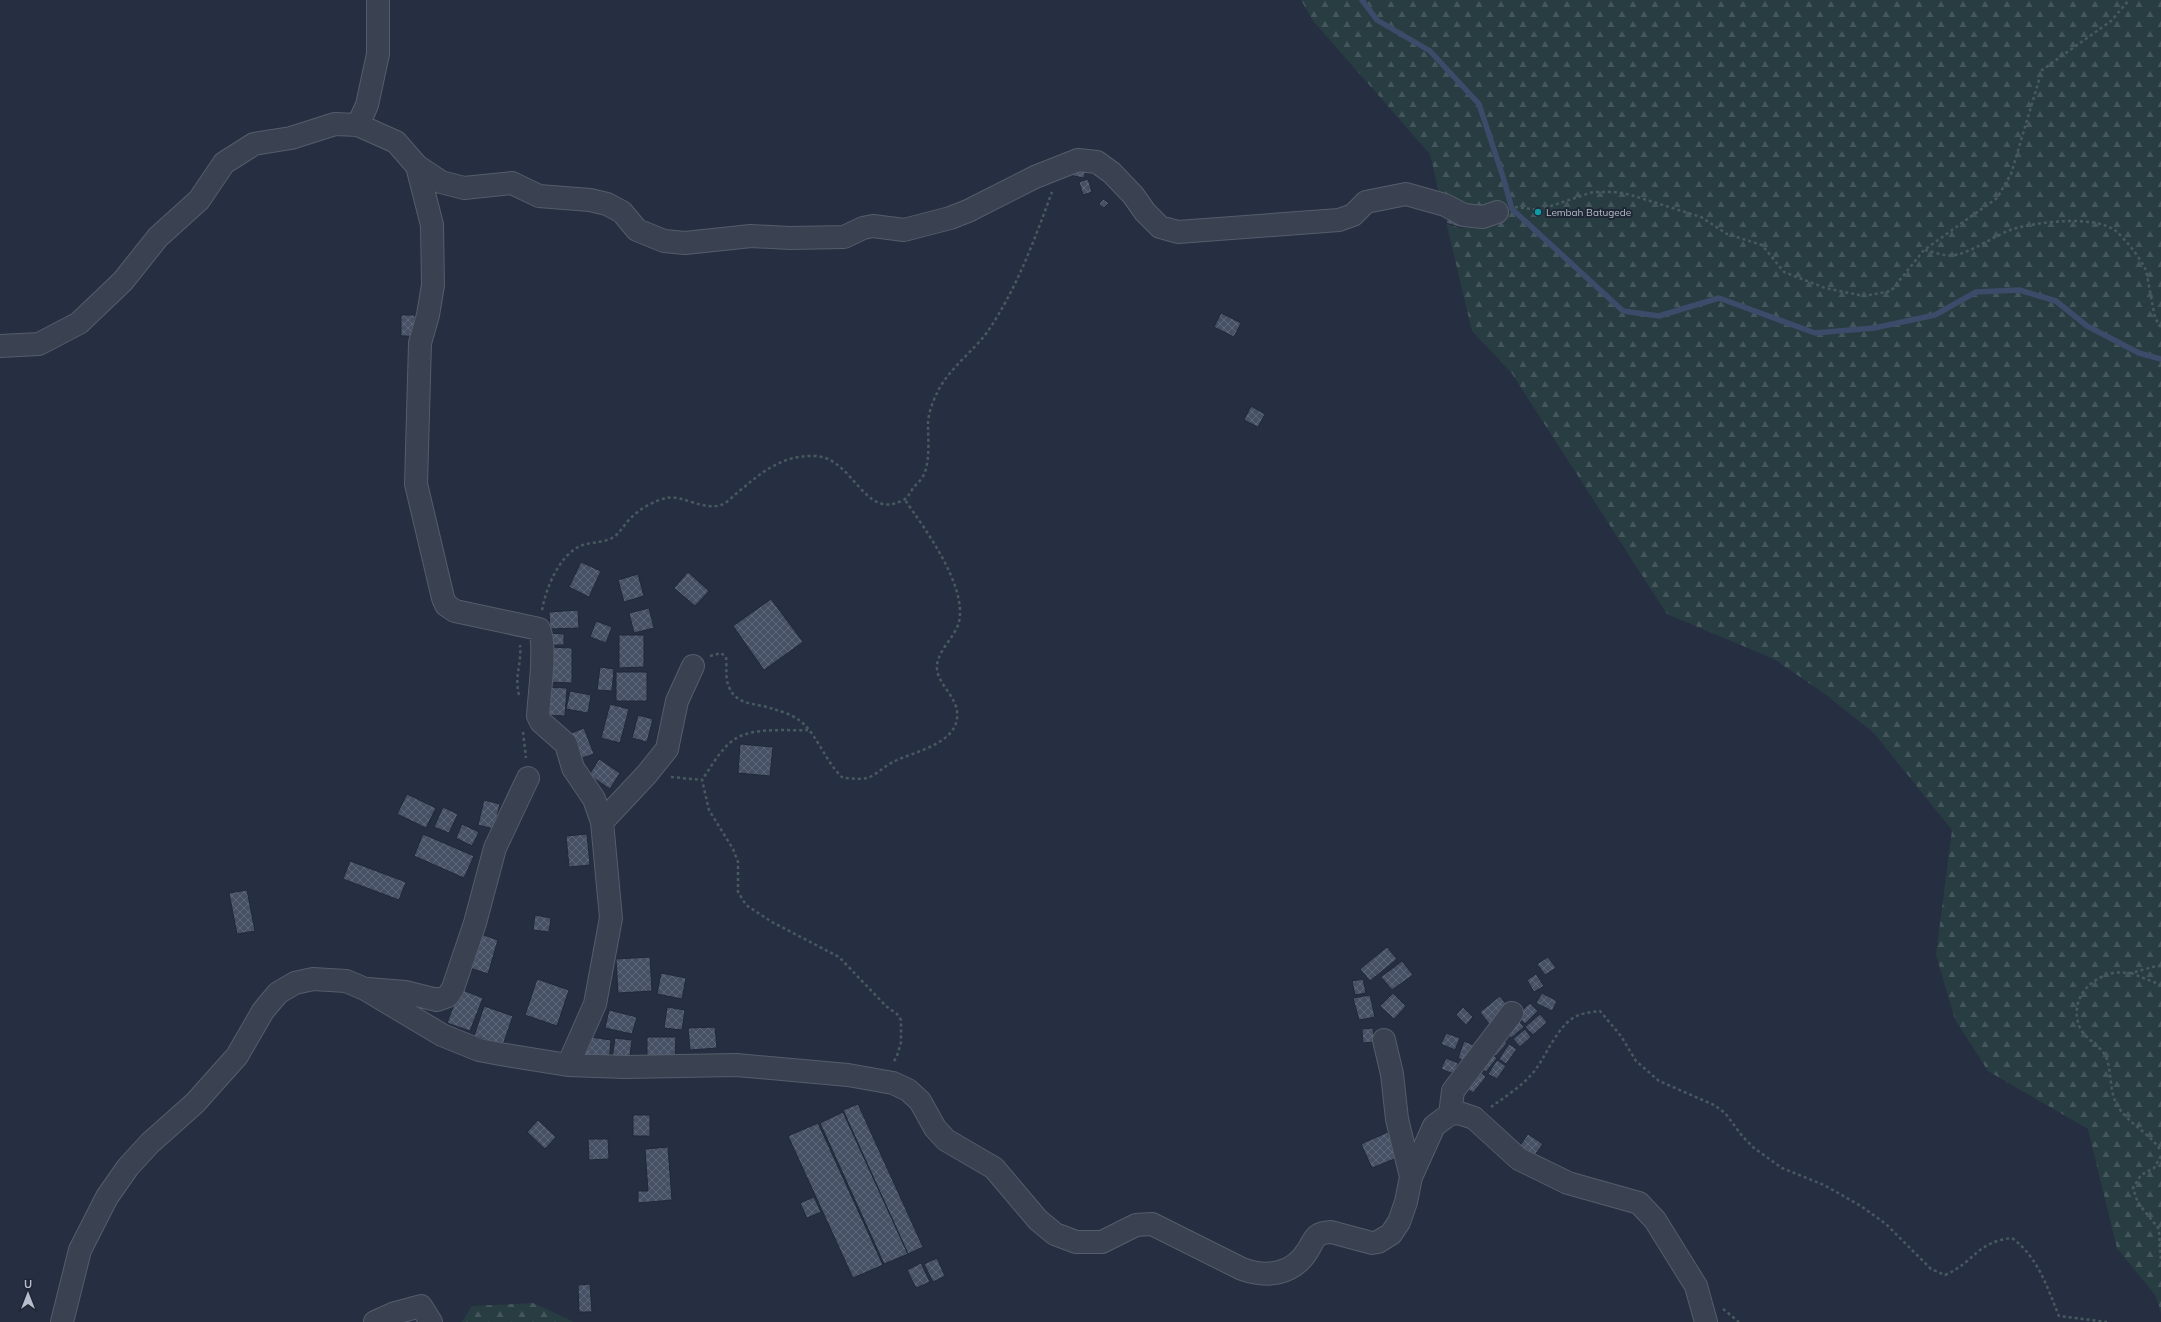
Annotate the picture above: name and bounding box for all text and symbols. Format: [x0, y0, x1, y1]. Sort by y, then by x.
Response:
place label: Lembah Batugede [1546, 206, 1631, 219]
marker: Lembah Batugede [1533, 207, 1543, 217]
north arrow [8, 1274, 48, 1314]
text: U [24, 1277, 32, 1291]

